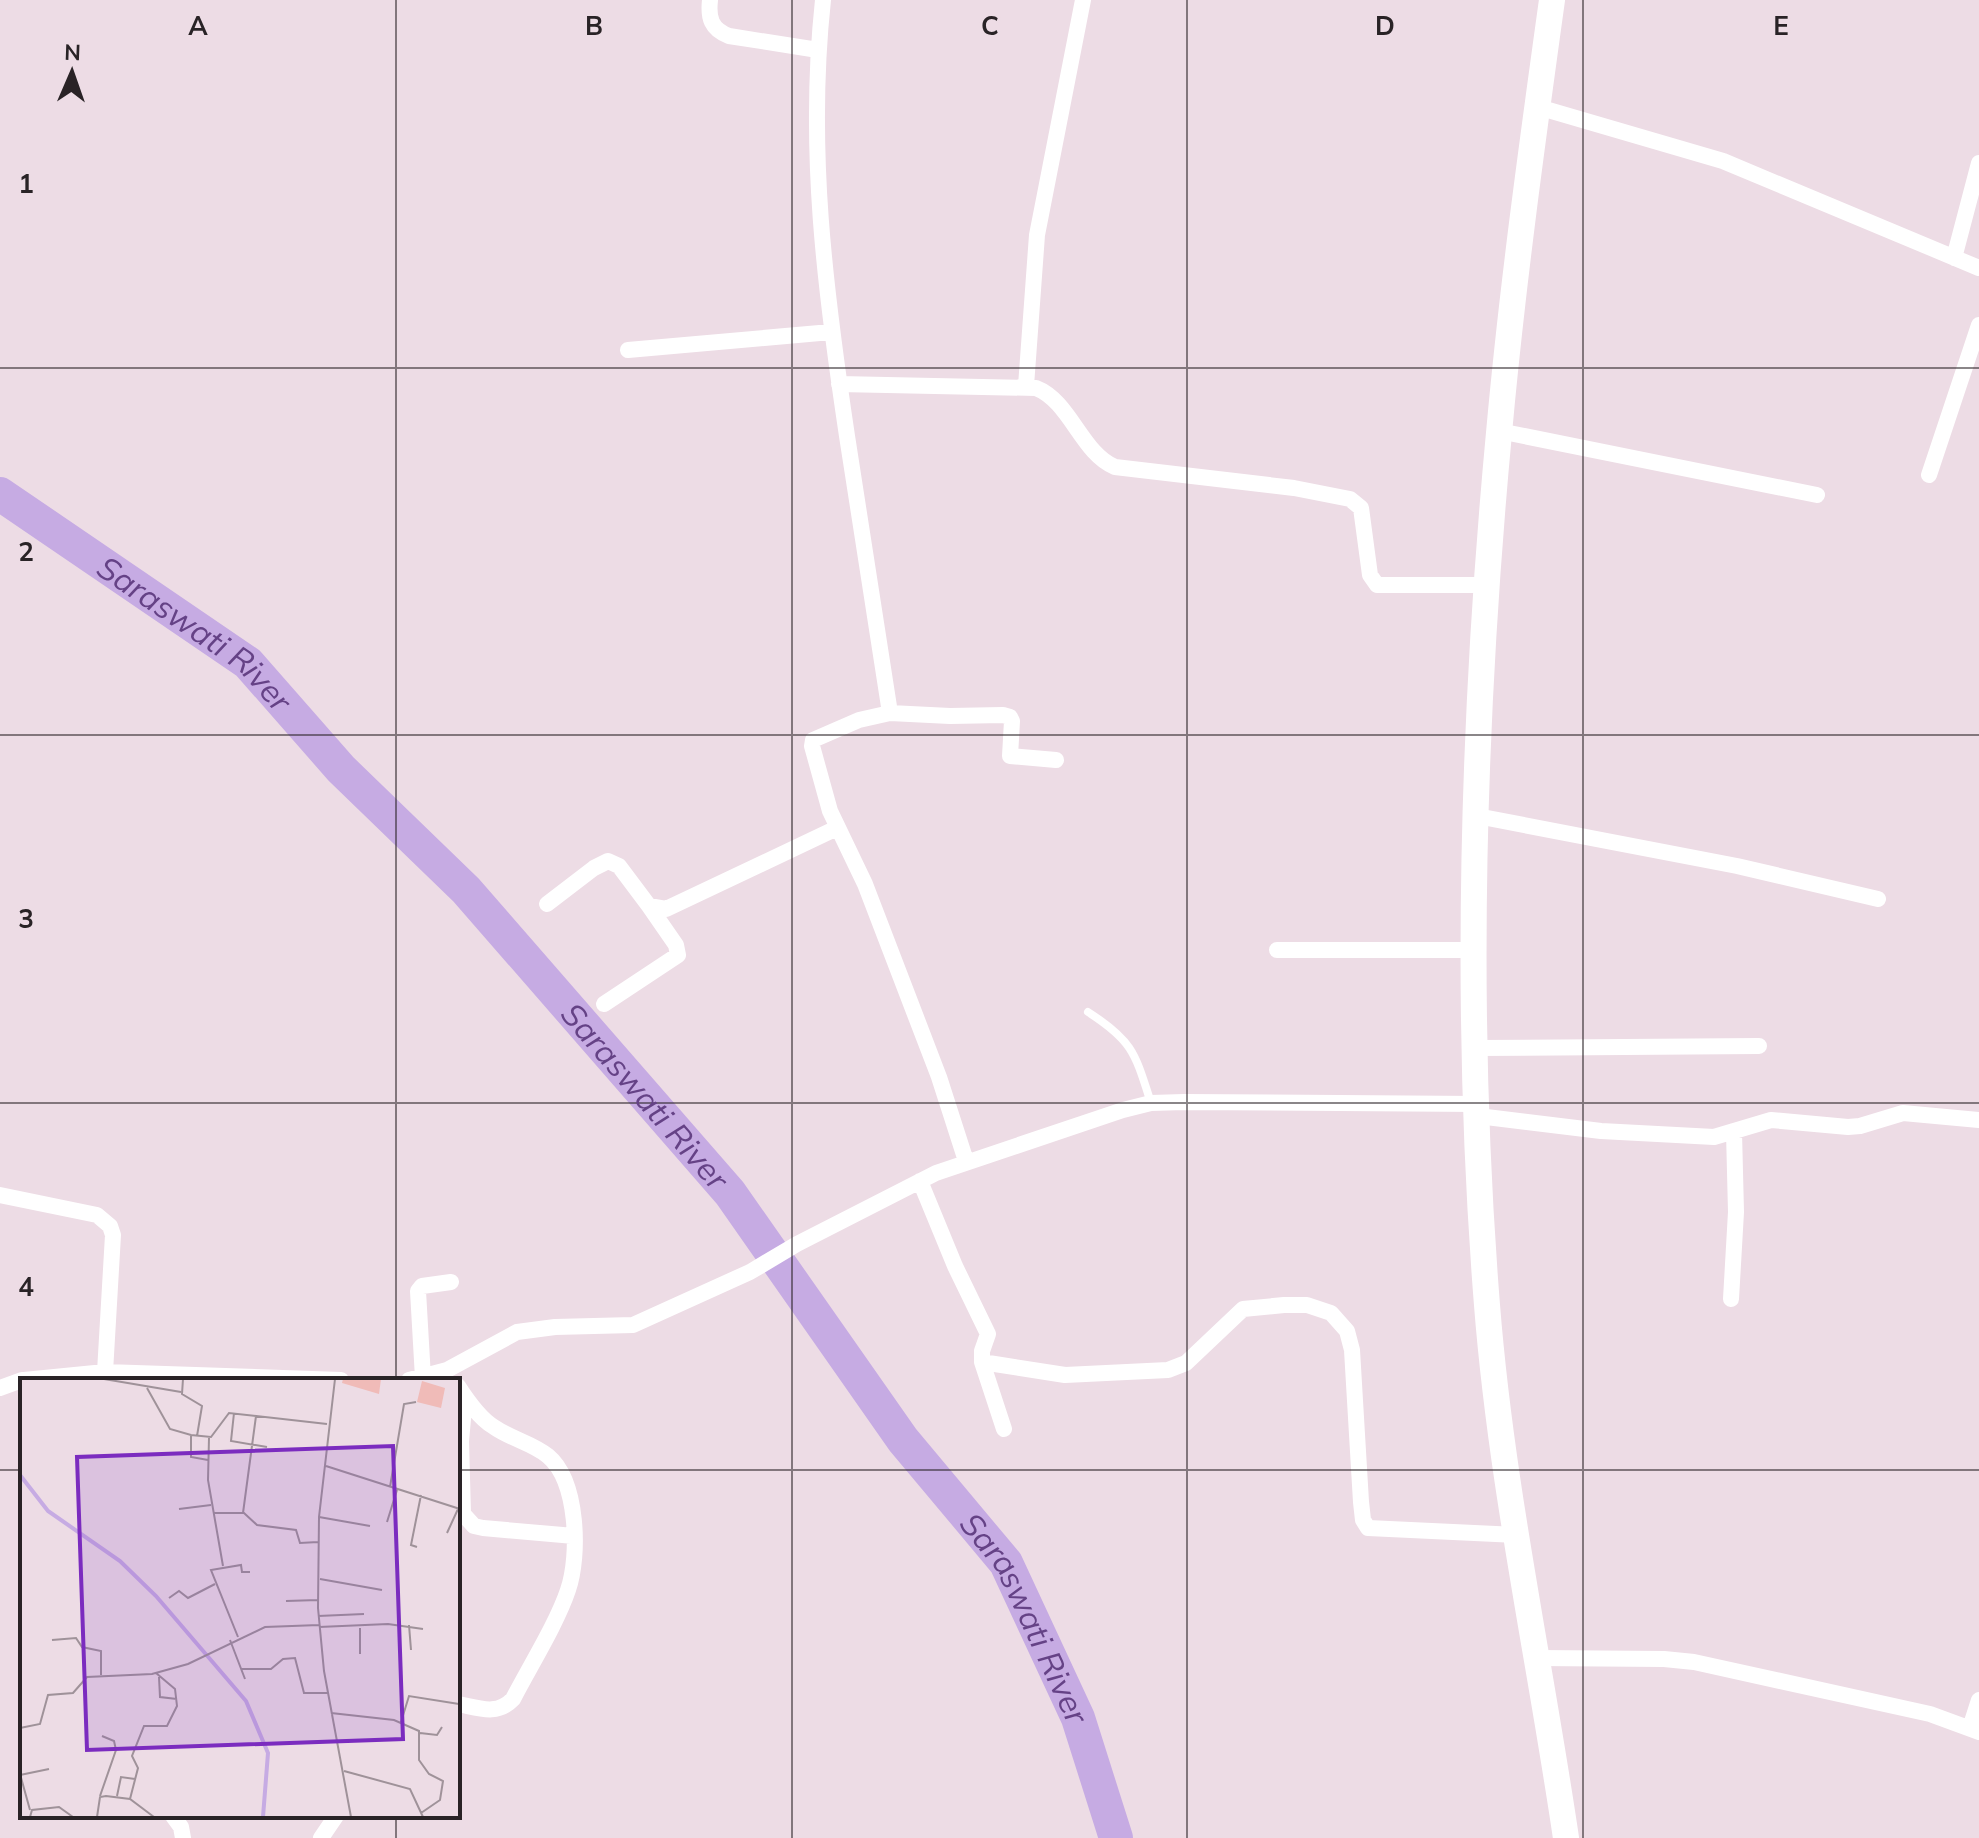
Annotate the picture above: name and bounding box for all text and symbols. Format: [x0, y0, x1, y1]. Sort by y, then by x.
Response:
text: A [188, 9, 208, 42]
text: B [585, 9, 603, 42]
text: C [981, 9, 999, 42]
text: D [1375, 9, 1395, 42]
text: E [1773, 9, 1789, 42]
north arrow [32, 32, 112, 112]
text: N [64, 38, 81, 66]
text: 1 [18, 167, 34, 200]
text: 2 [18, 535, 34, 568]
water label: Saraswati River [90, 546, 302, 720]
text: 3 [18, 902, 34, 935]
water label: Saraswati River [553, 994, 738, 1198]
text: 4 [18, 1270, 34, 1303]
inset map [20, 1378, 460, 1818]
water label: Saraswati River [952, 1504, 1098, 1731]

